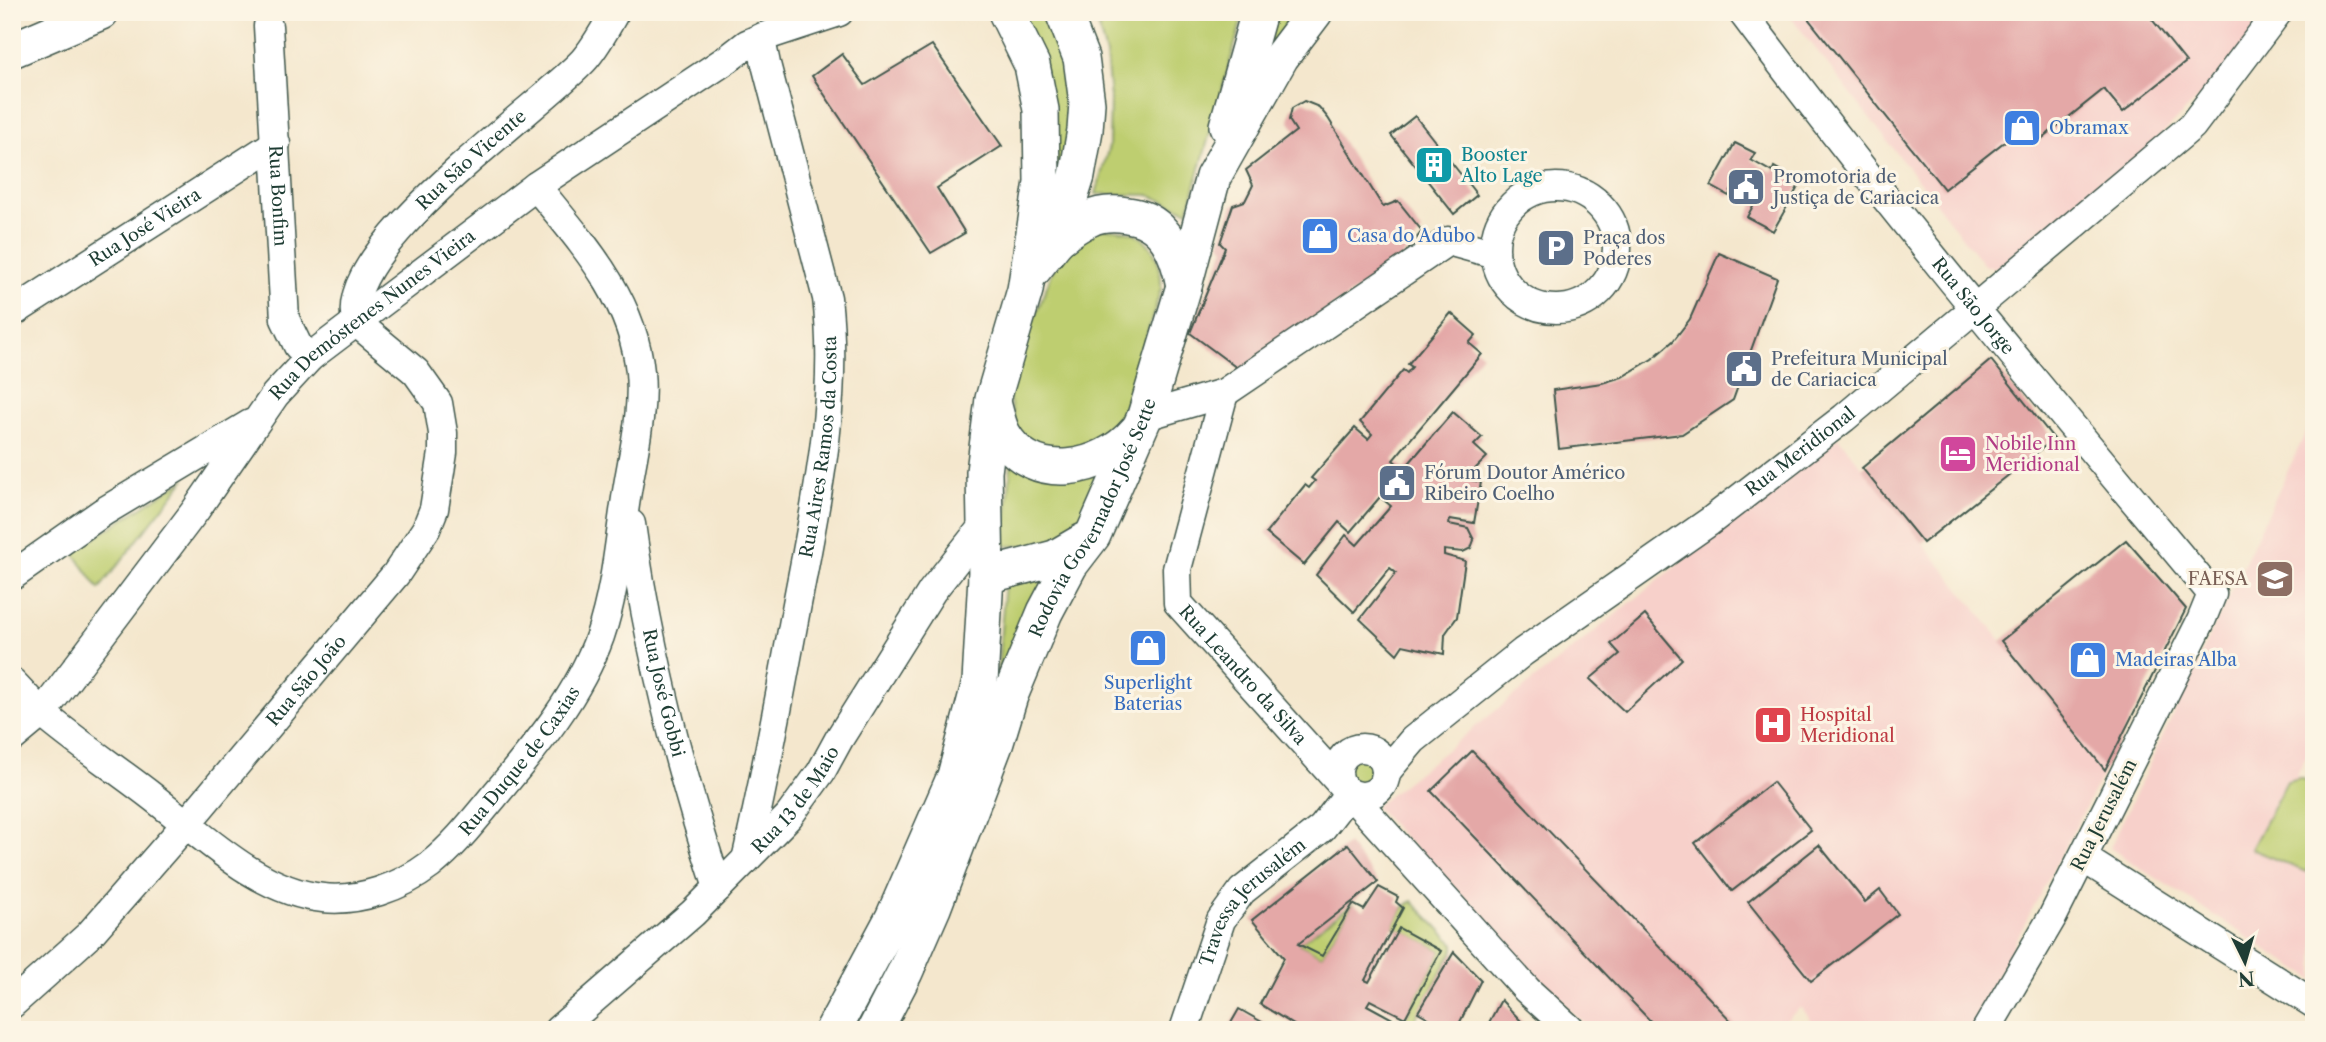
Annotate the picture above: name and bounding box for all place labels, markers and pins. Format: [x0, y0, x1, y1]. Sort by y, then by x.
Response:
shop icon: Obramax [2001, 107, 2043, 149]
place label: Obramax [2049, 117, 2129, 139]
building icon: Booster Alto Lage [1413, 144, 1455, 186]
place label: Booster Alto Lage [1460, 144, 1543, 187]
public building icon: Promotoria de Justiça de Cariacica [1725, 166, 1767, 208]
place label: Promotoria de Justiça de Cariacica [1770, 166, 1940, 209]
shop icon: Casa do Adubo [1299, 215, 1341, 257]
place label: Casa do Adubo [1347, 225, 1475, 247]
parking icon: Praça dos Poderes [1535, 227, 1577, 269]
place label: Praça dos Poderes [1583, 227, 1665, 270]
public building icon: Prefeitura Municipal de Cariacica [1723, 348, 1765, 390]
place label: Prefeitura Municipal de Cariacica [1771, 348, 1948, 391]
hotel icon: Nobile Inn Meridional [1937, 433, 1979, 475]
place label: Nobile Inn Meridional [1985, 433, 2080, 476]
public building icon: Fórum Doutor Américo Ribeiro Coelho [1376, 462, 1418, 504]
place label: Fórum Doutor Américo Ribeiro Coelho [1424, 462, 1625, 505]
school or university icon: FAESA [2254, 558, 2296, 600]
place label: FAESA [2188, 568, 2249, 590]
shop icon: Superlight Baterias [1127, 627, 1169, 669]
shop icon: Madeiras Alba [2067, 639, 2109, 681]
place label: Madeiras Alba [2115, 649, 2238, 671]
place label: Superlight Baterias [1104, 672, 1193, 715]
hospital icon: Hospital Meridional [1752, 704, 1794, 746]
place label: Hospital Meridional [1800, 704, 1895, 747]

